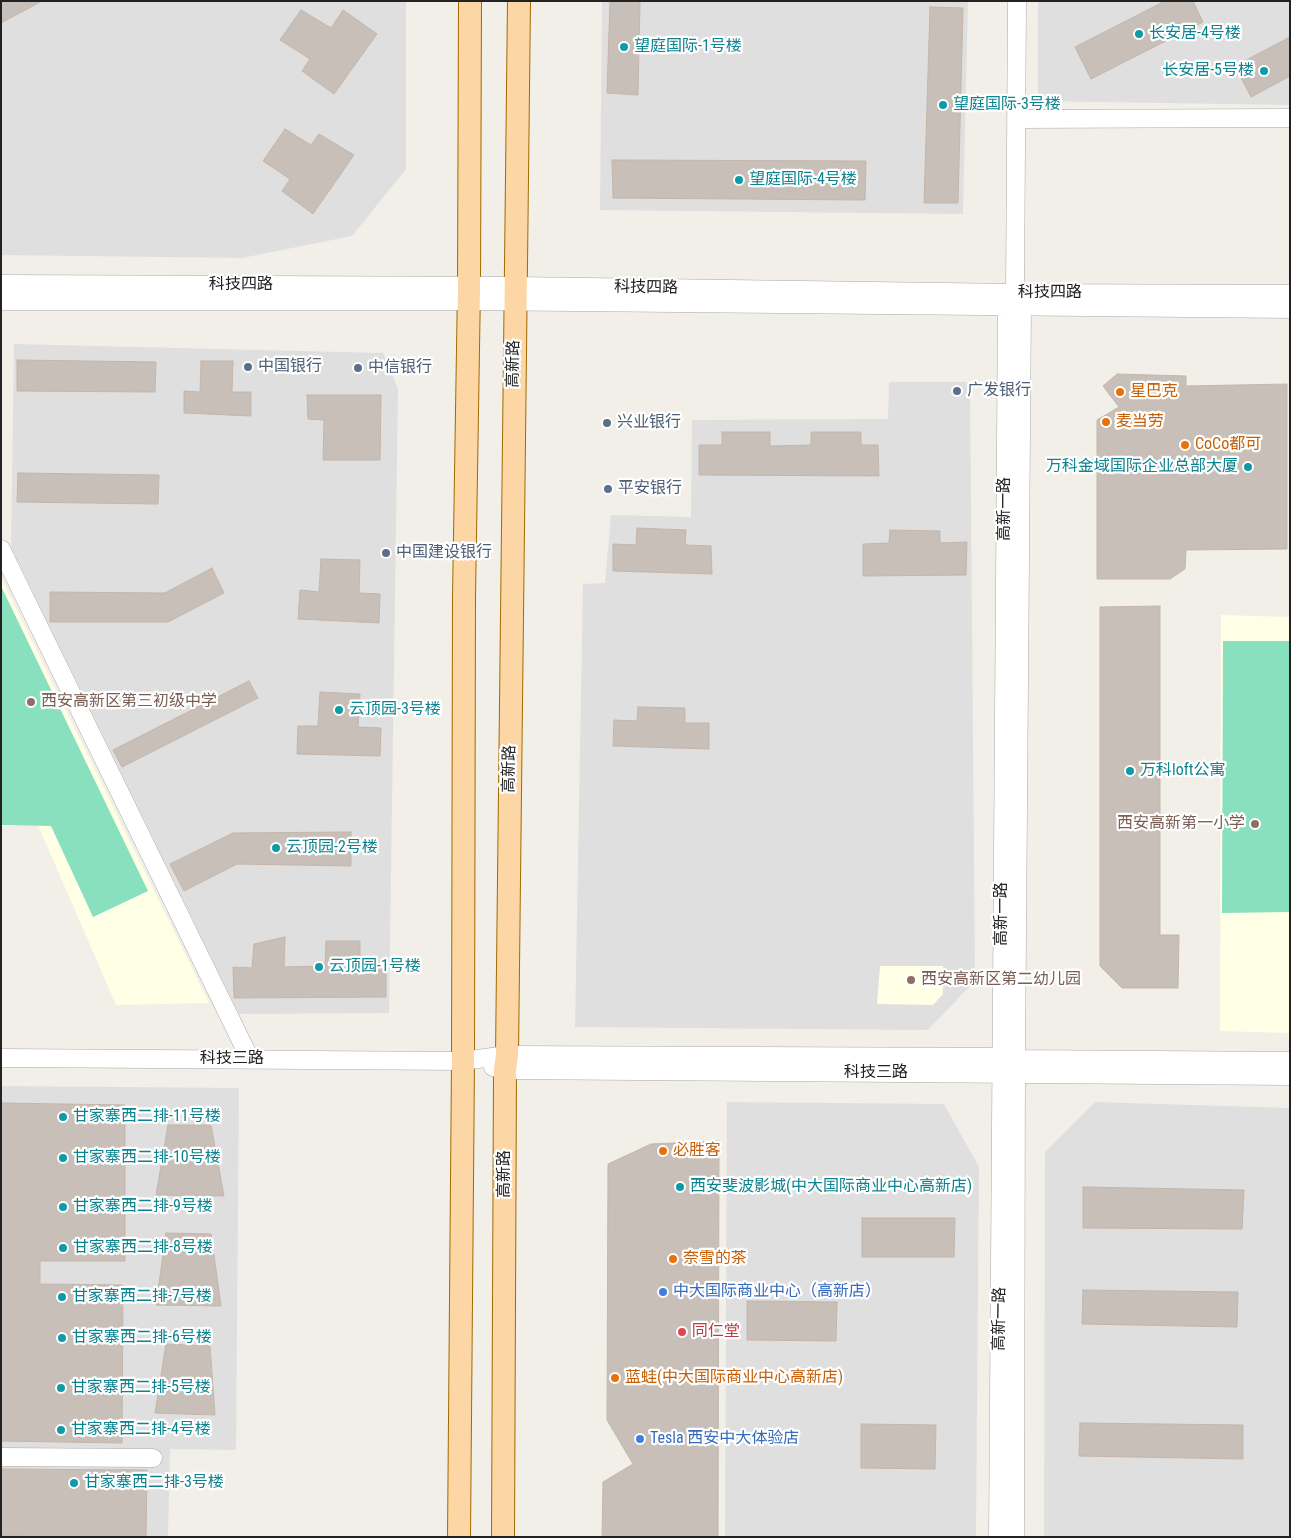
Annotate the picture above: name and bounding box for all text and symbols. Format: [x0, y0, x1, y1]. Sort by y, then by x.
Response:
place label: 长安居-4号楼 [1149, 24, 1241, 44]
marker: 长安居-4号楼 [1133, 28, 1145, 40]
place label: 望庭国际-1号楼 [634, 37, 742, 57]
marker: 望庭国际-1号楼 [618, 41, 630, 53]
place label: 长安居-5号楼 [1162, 61, 1254, 81]
marker: 长安居-5号楼 [1258, 65, 1270, 77]
place label: 望庭国际-3号楼 [953, 95, 1061, 115]
marker: 望庭国际-3号楼 [937, 99, 949, 111]
place label: 望庭国际-4号楼 [749, 170, 857, 190]
marker: 望庭国际-4号楼 [733, 174, 745, 186]
street label: 科技四路 [209, 275, 273, 295]
street label: 科技四路 [614, 278, 678, 298]
street label: 科技四路 [1018, 283, 1082, 303]
street label: 高新路 [504, 340, 524, 388]
place label: 中国银行 [258, 357, 322, 377]
place label: 中信银行 [368, 358, 432, 378]
marker: 中国银行 [242, 361, 254, 373]
marker: 中信银行 [352, 362, 364, 374]
place label: 广发银行 [967, 381, 1031, 401]
place label: 星巴克 [1130, 382, 1178, 402]
marker: 广发银行 [951, 385, 963, 397]
marker: 星巴克 [1114, 386, 1126, 398]
place label: 麦当劳 [1116, 412, 1164, 432]
place label: 兴业银行 [617, 413, 681, 433]
marker: 麦当劳 [1100, 416, 1112, 428]
marker: 兴业银行 [601, 417, 613, 429]
place label: CoCo都可 [1195, 435, 1261, 455]
marker: CoCo都可 [1179, 439, 1191, 451]
place label: 万科金域国际企业总部大厦 [1046, 457, 1238, 477]
marker: 万科金域国际企业总部大厦 [1242, 461, 1254, 473]
street label: 高新一路 [995, 477, 1015, 541]
place label: 平安银行 [618, 479, 682, 499]
marker: 平安银行 [602, 483, 614, 495]
place label: 中国建设银行 [396, 543, 492, 563]
marker: 中国建设银行 [380, 547, 392, 559]
place label: 西安高新区第三初级中学 [41, 692, 217, 712]
marker: 西安高新区第三初级中学 [25, 696, 37, 708]
place label: 云顶园-3号楼 [349, 700, 441, 720]
marker: 云顶园-3号楼 [333, 704, 345, 716]
street label: 高新路 [500, 745, 520, 793]
place label: 万科loft公寓 [1140, 761, 1225, 781]
marker: 万科loft公寓 [1124, 765, 1136, 777]
place label: 西安高新第一小学 [1117, 814, 1245, 834]
marker: 西安高新第一小学 [1249, 818, 1261, 830]
place label: 云顶园-2号楼 [286, 838, 378, 858]
marker: 云顶园-2号楼 [270, 842, 282, 854]
street label: 高新一路 [992, 882, 1012, 946]
place label: 云顶园-1号楼 [329, 957, 421, 977]
marker: 云顶园-1号楼 [313, 961, 325, 973]
place label: 西安高新区第二幼儿园 [921, 970, 1081, 990]
marker: 西安高新区第二幼儿园 [905, 974, 917, 986]
street label: 科技三路 [200, 1049, 264, 1069]
street label: 科技三路 [844, 1063, 908, 1083]
place label: 甘家寨西二排-11号楼 [73, 1107, 221, 1127]
marker: 甘家寨西二排-11号楼 [57, 1111, 69, 1123]
place label: 必胜客 [673, 1141, 721, 1161]
marker: 必胜客 [657, 1145, 669, 1157]
place label: 甘家寨西二排-10号楼 [73, 1148, 221, 1168]
street label: 高新路 [495, 1150, 515, 1198]
marker: 甘家寨西二排-10号楼 [57, 1152, 69, 1164]
place label: 西安斐波影城(中大国际商业中心高新店) [690, 1177, 972, 1197]
marker: 西安斐波影城(中大国际商业中心高新店) [674, 1181, 686, 1193]
place label: 甘家寨西二排-9号楼 [73, 1197, 213, 1217]
marker: 甘家寨西二排-9号楼 [57, 1201, 69, 1213]
place label: 甘家寨西二排-8号楼 [73, 1238, 213, 1258]
marker: 甘家寨西二排-8号楼 [57, 1242, 69, 1254]
place label: 奈雪的茶 [683, 1249, 747, 1269]
marker: 奈雪的茶 [667, 1253, 679, 1265]
place label: 中大国际商业中心（高新店） [673, 1282, 881, 1302]
marker: 中大国际商业中心（高新店） [657, 1286, 669, 1298]
place label: 甘家寨西二排-7号楼 [72, 1287, 212, 1307]
street label: 高新一路 [990, 1287, 1010, 1351]
marker: 甘家寨西二排-7号楼 [56, 1291, 68, 1303]
place label: 同仁堂 [692, 1322, 740, 1342]
marker: 同仁堂 [676, 1326, 688, 1338]
place label: 甘家寨西二排-6号楼 [72, 1328, 212, 1348]
marker: 甘家寨西二排-6号楼 [56, 1332, 68, 1344]
place label: 蓝蛙(中大国际商业中心高新店) [625, 1368, 843, 1388]
marker: 蓝蛙(中大国际商业中心高新店) [609, 1372, 621, 1384]
place label: 甘家寨西二排-5号楼 [71, 1378, 211, 1398]
marker: 甘家寨西二排-5号楼 [55, 1382, 67, 1394]
place label: 甘家寨西二排-4号楼 [71, 1420, 211, 1440]
marker: 甘家寨西二排-4号楼 [55, 1424, 67, 1436]
place label: Tesla 西安中大体验店 [650, 1429, 799, 1449]
marker: Tesla 西安中大体验店 [634, 1433, 646, 1445]
place label: 甘家寨西二排-3号楼 [84, 1473, 224, 1493]
marker: 甘家寨西二排-3号楼 [68, 1477, 80, 1489]

